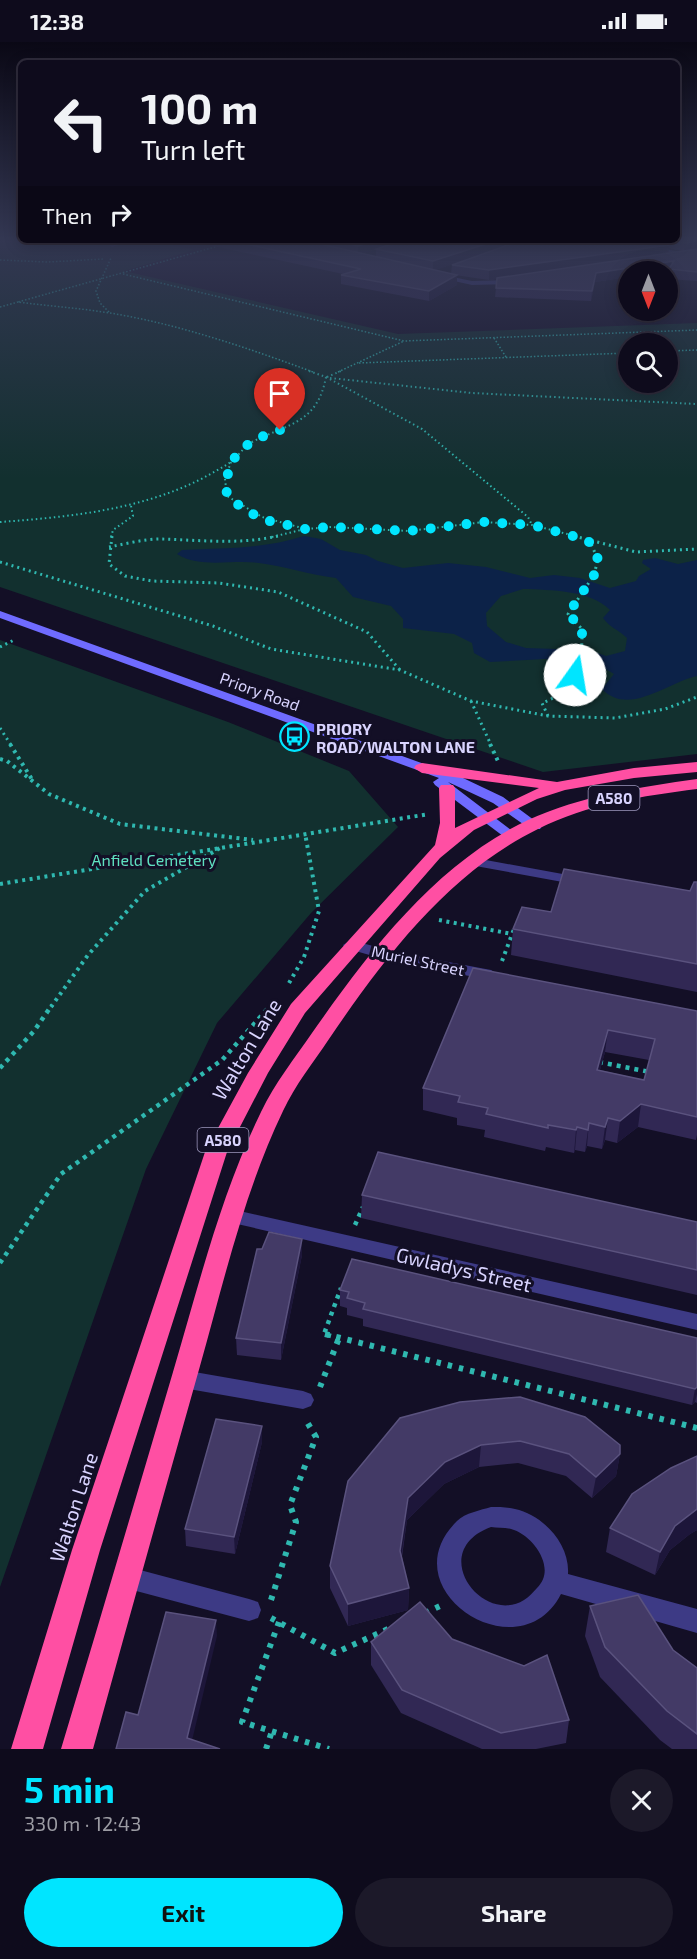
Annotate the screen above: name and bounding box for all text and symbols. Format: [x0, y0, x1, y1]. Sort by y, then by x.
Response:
text: 12:38 [30, 8, 84, 34]
text: 100 m [141, 82, 258, 132]
icon: left [42, 84, 120, 162]
text: Turn left [141, 133, 245, 165]
icon: right [104, 198, 137, 231]
text: Then [42, 202, 92, 228]
north arrow [618, 261, 678, 321]
map controls [618, 261, 678, 393]
button: search [618, 333, 678, 393]
pin [254, 368, 305, 430]
icon: arrive [263, 377, 296, 410]
position arrow [543, 643, 607, 707]
street label: Priory Road [217, 668, 303, 714]
place label: PRIORY ROAD/WALTON LANE [316, 719, 475, 756]
bus stop icon: PRIORY ROAD/WALTON LANE [279, 721, 311, 753]
road number: A580 [588, 786, 640, 810]
park label: Anfield Cemetery [92, 850, 217, 869]
street label: Muriel Street [370, 941, 466, 979]
street label: Walton Lane [206, 994, 286, 1104]
road number: A580 [198, 1128, 248, 1152]
street label: Gwladys Street [394, 1242, 534, 1296]
street label: Walton Lane [44, 1449, 102, 1565]
text: 5 min [24, 1767, 115, 1810]
button: close [610, 1769, 673, 1832]
text: 330 m · 12:43 [24, 1811, 141, 1835]
button: Exit [24, 1878, 343, 1947]
button: Share [355, 1878, 673, 1947]

